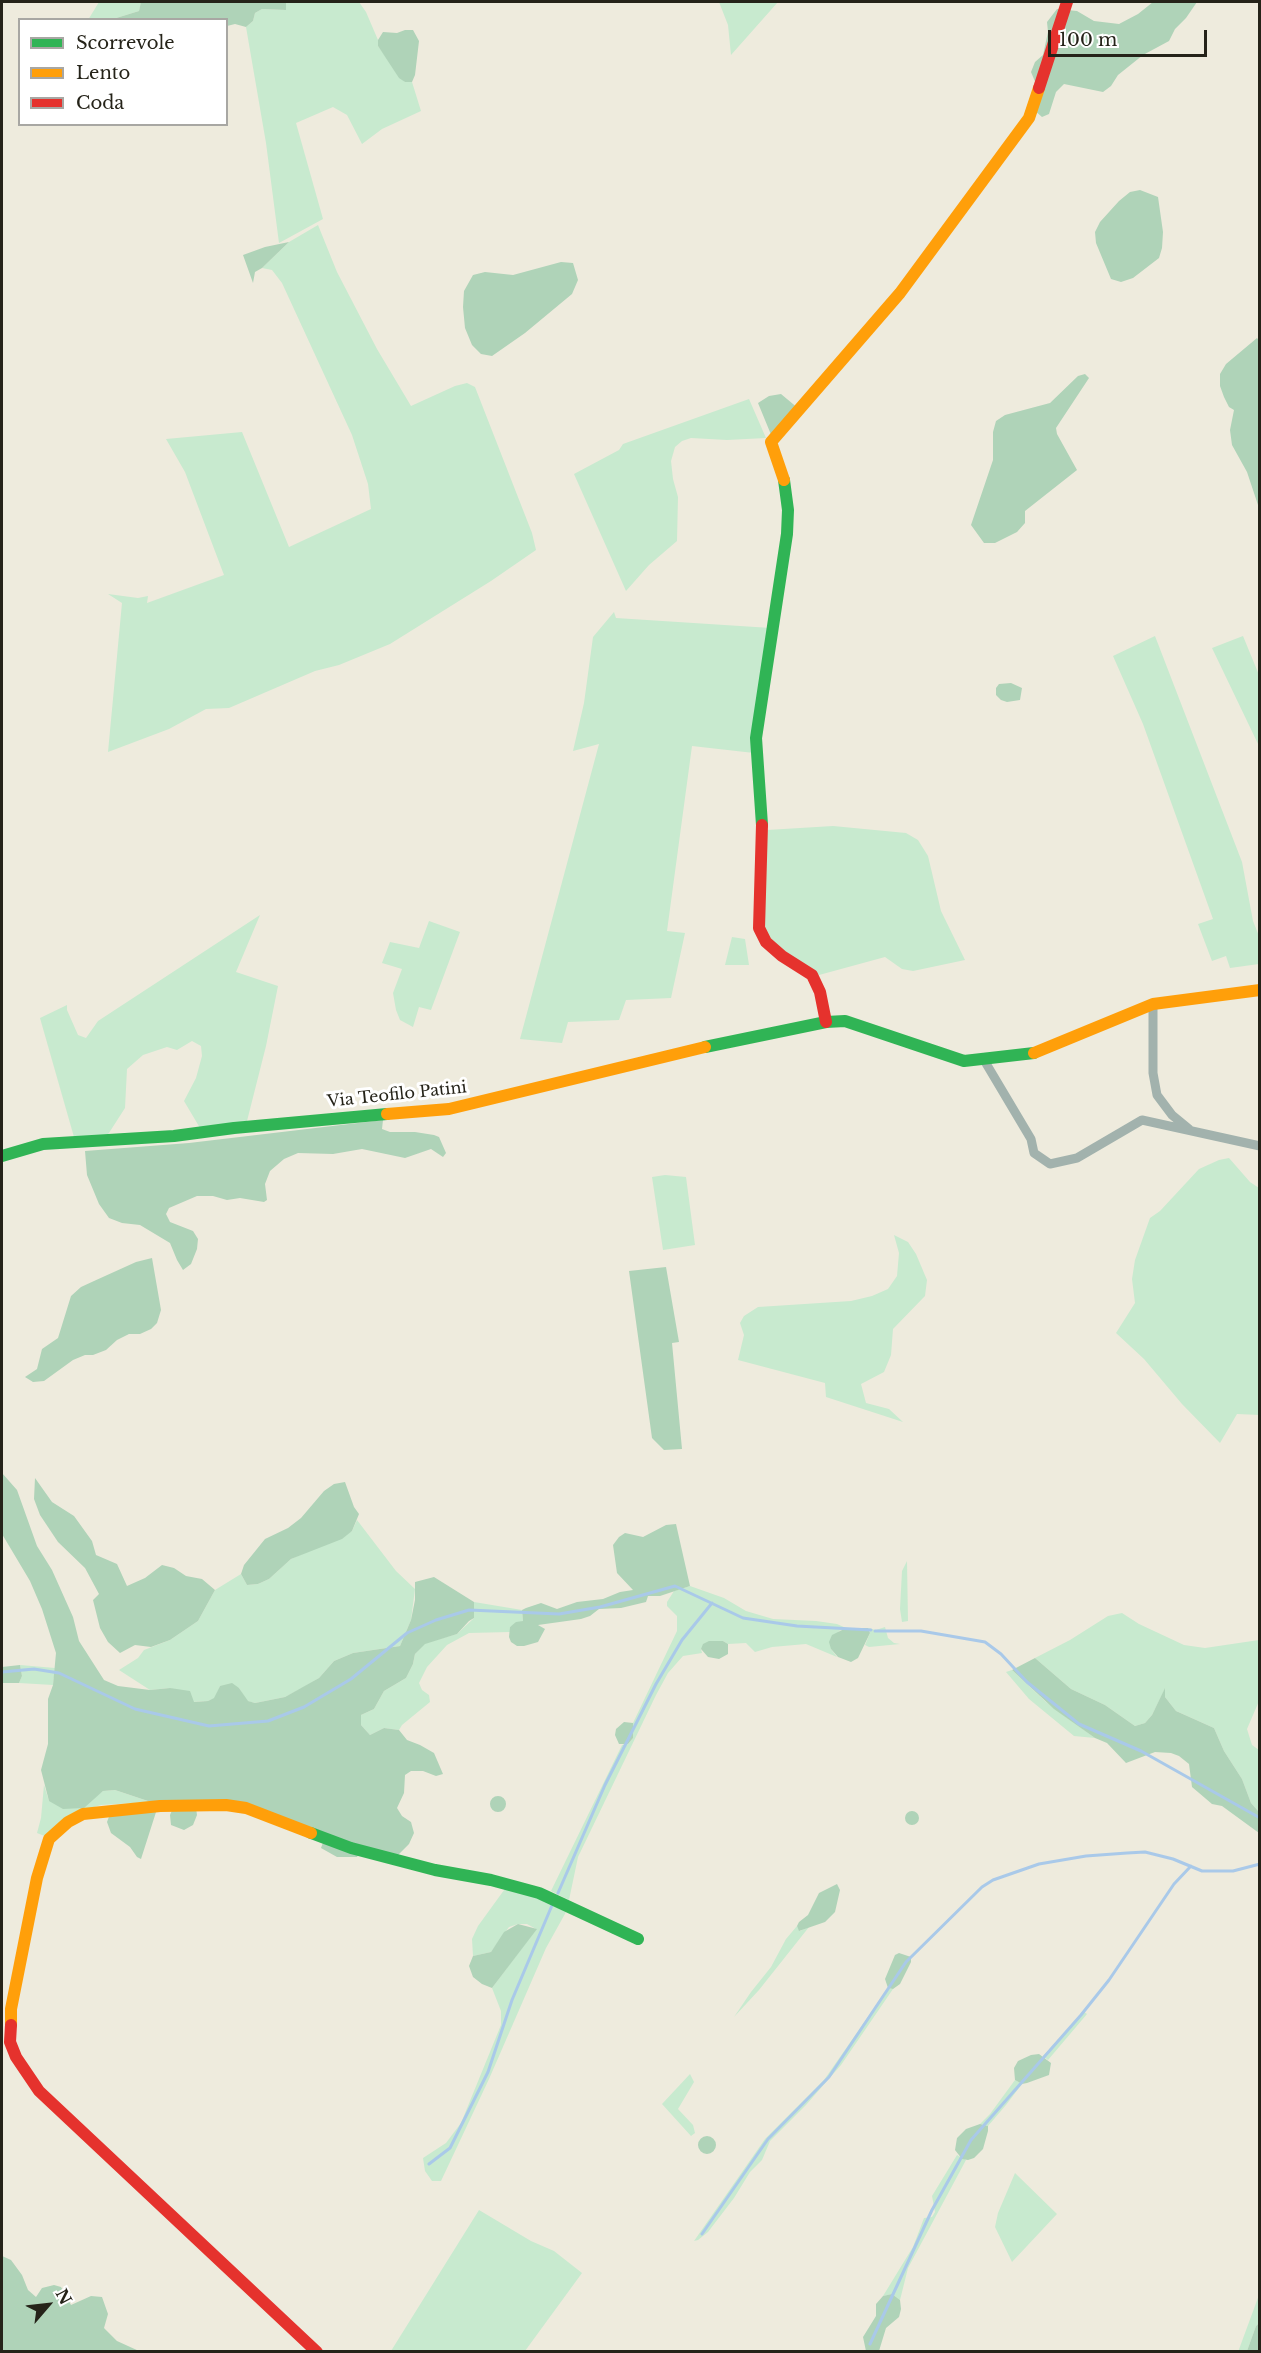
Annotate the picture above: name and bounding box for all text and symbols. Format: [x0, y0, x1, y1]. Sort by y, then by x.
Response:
legend [18, 18, 228, 126]
scale bar [1051, 18, 1210, 56]
text: 100 m [1059, 29, 1117, 51]
text: Scorrevole [76, 32, 175, 54]
text: Lento [76, 62, 130, 84]
text: Coda [76, 92, 124, 114]
street label: Via Teofilo Patini [326, 1078, 468, 1112]
north arrow [18, 2275, 78, 2335]
text: N [52, 2285, 76, 2308]

